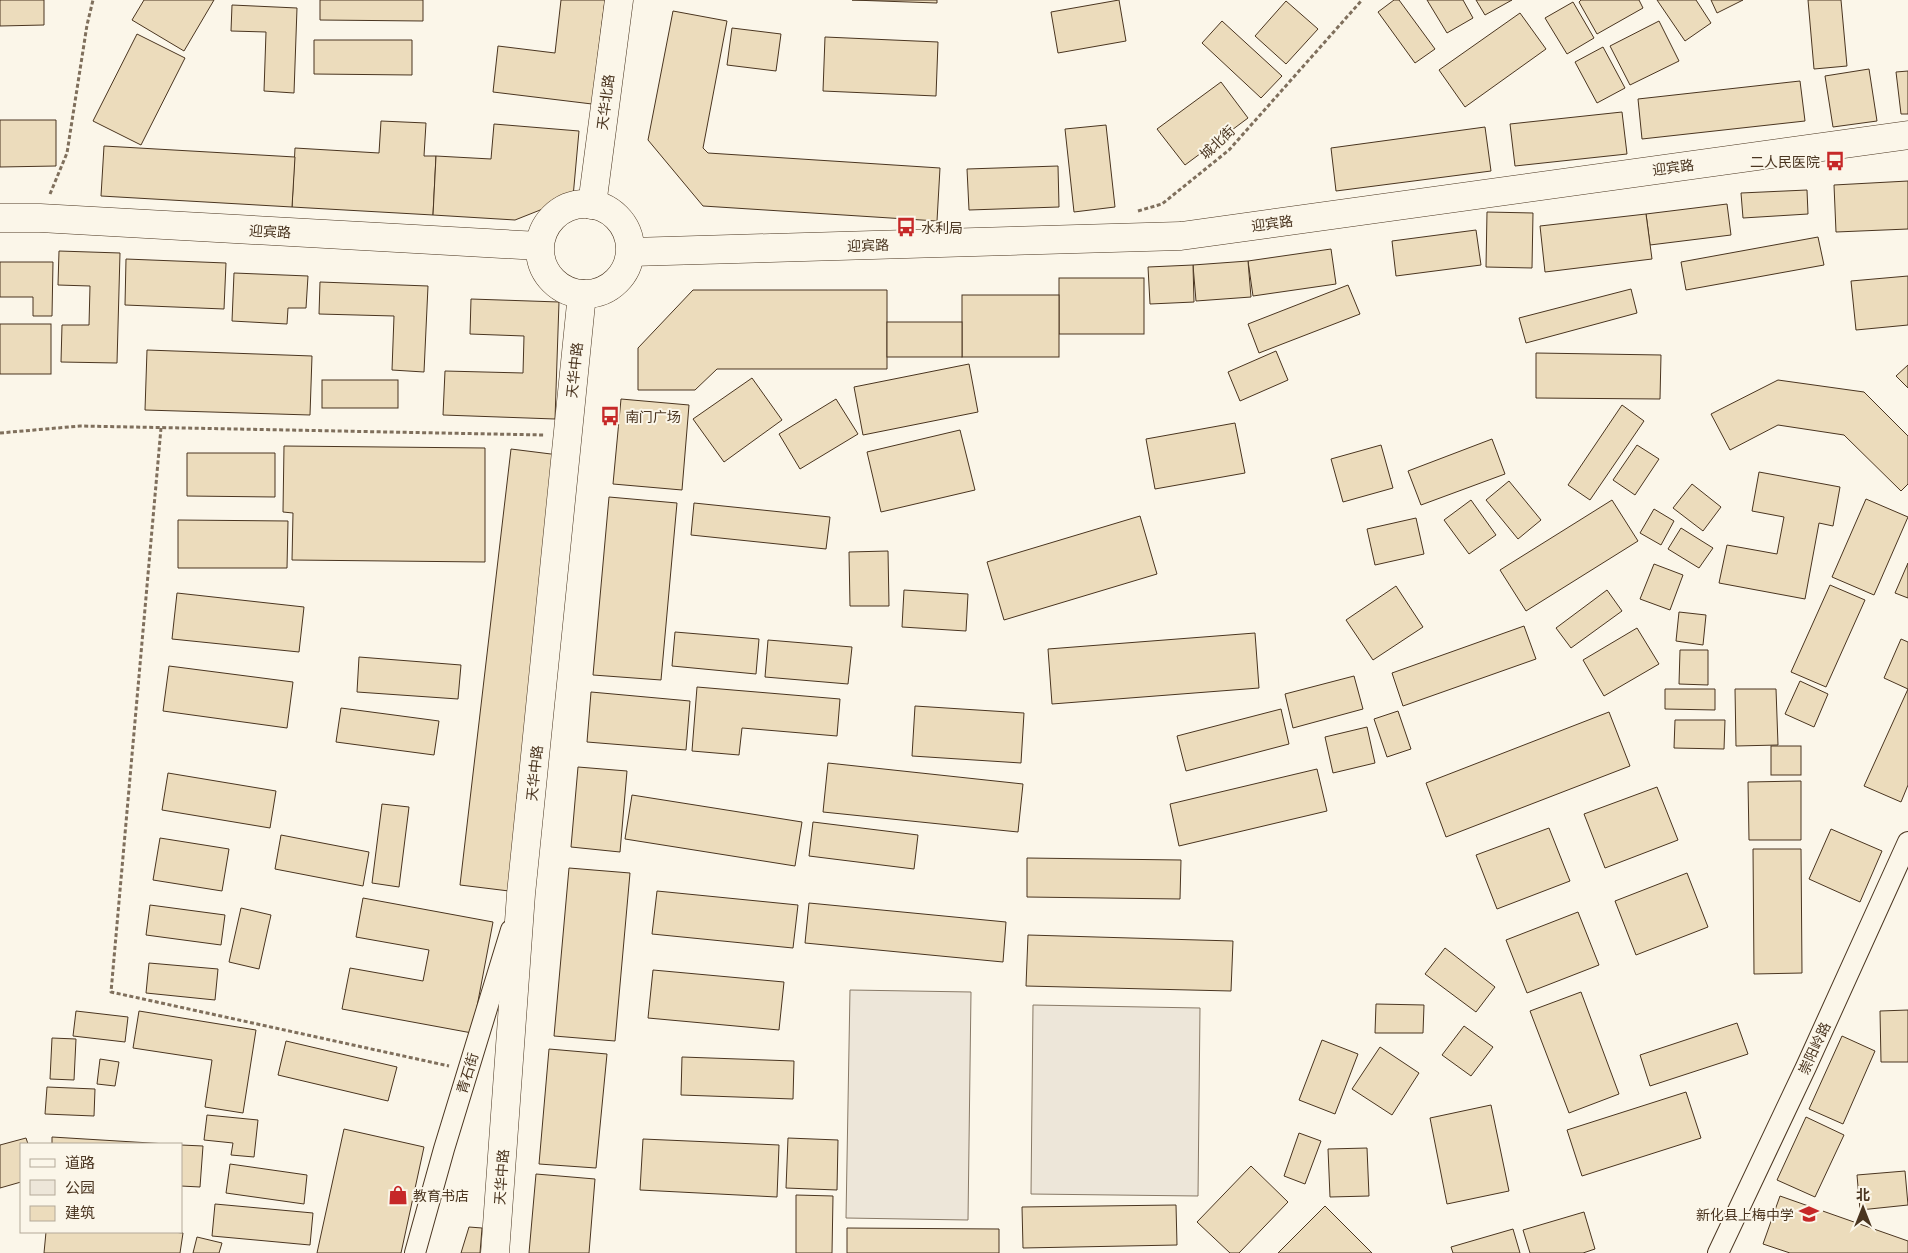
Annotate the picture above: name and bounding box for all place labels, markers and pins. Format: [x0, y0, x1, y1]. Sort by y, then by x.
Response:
bus stop icon: 二人民医院 [1824, 150, 1846, 172]
place label: 二人民医院 [1750, 151, 1820, 172]
bus stop icon: 水利局 [895, 216, 917, 238]
place label: 水利局 [921, 217, 963, 238]
bus stop icon: 南门广场 [599, 405, 621, 427]
place label: 南门广场 [625, 406, 681, 427]
shop icon: 教育书店 [387, 1184, 409, 1206]
place label: 教育书店 [413, 1185, 469, 1206]
school or university icon: 新化县上梅中学 [1798, 1203, 1820, 1225]
place label: 新化县上梅中学 [1696, 1204, 1794, 1225]

